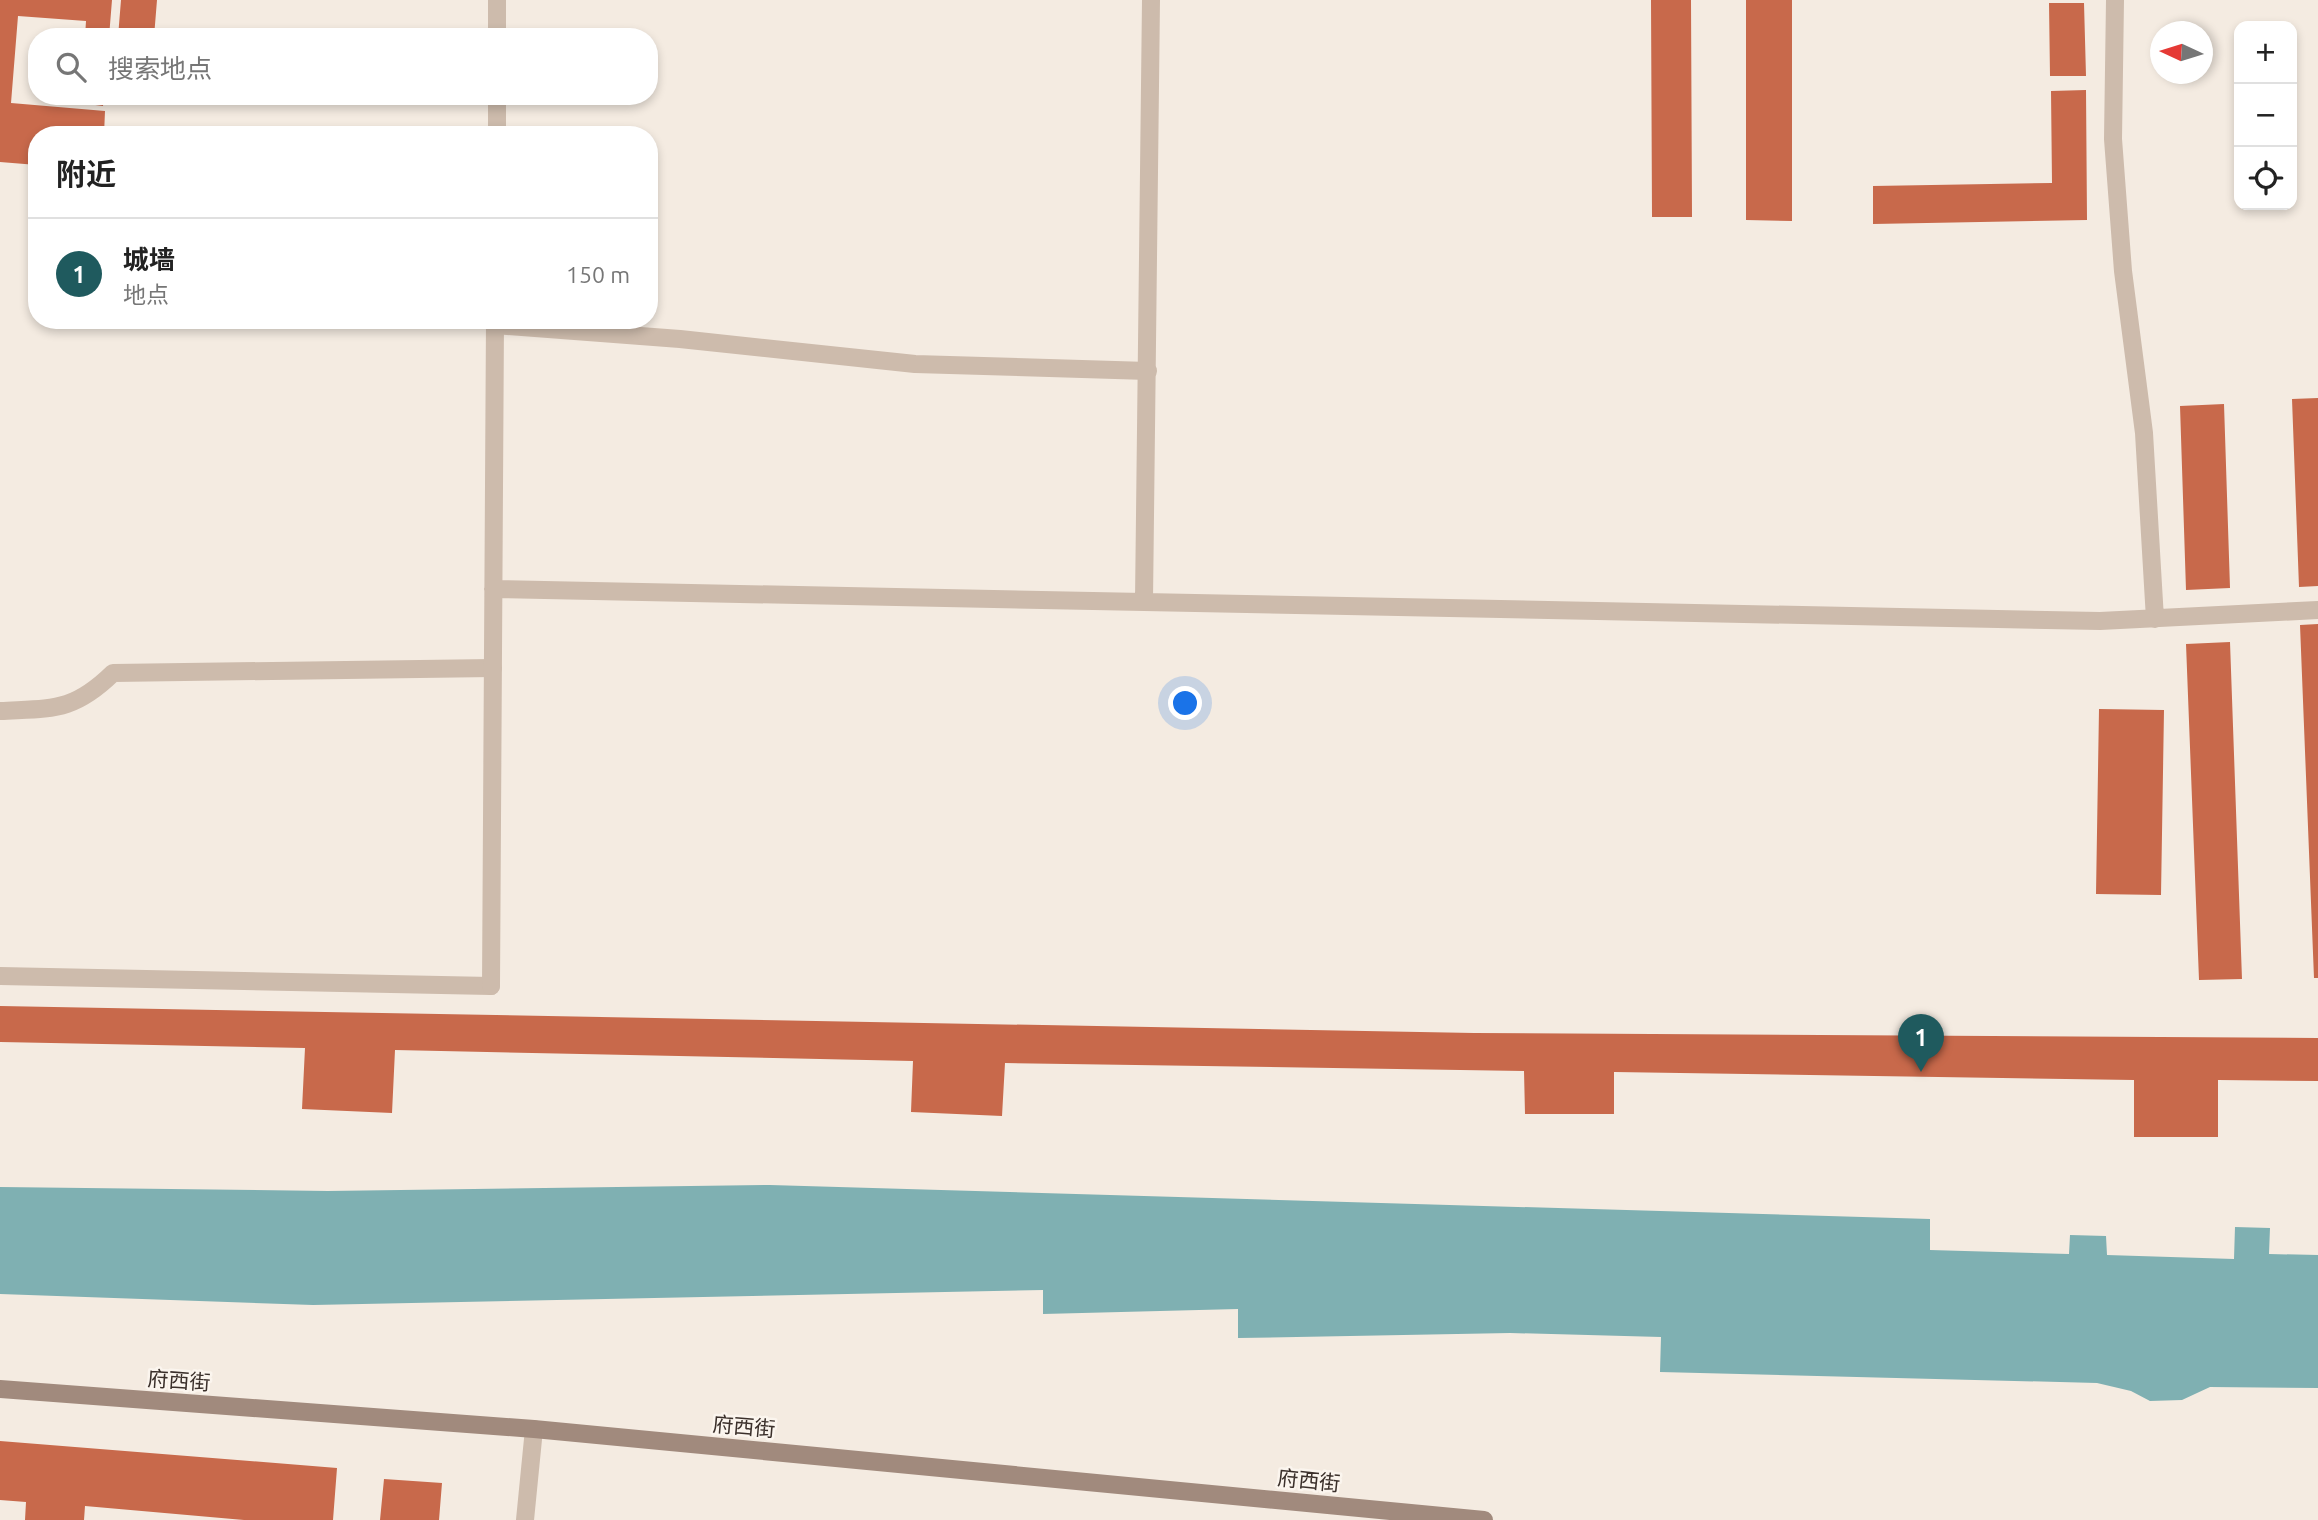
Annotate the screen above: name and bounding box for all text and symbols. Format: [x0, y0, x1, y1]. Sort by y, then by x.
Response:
north arrow [2150, 21, 2213, 84]
map controls [2234, 21, 2297, 210]
button: + [2234, 21, 2297, 84]
search box [28, 28, 658, 105]
icon: search [52, 48, 90, 86]
text: 搜索地点 [108, 54, 212, 83]
button: − [2234, 84, 2297, 147]
button: locate [2234, 147, 2297, 210]
text: 附近 [56, 157, 116, 191]
text: 城墙 [123, 245, 175, 274]
text: 1 [73, 262, 85, 287]
text: 150 m [566, 262, 630, 287]
text: 地点 [123, 282, 169, 307]
your location [1168, 686, 1202, 720]
pin: 1 [1898, 1014, 1944, 1072]
street label: 府西街 [147, 1366, 211, 1394]
street label: 府西街 [712, 1411, 776, 1441]
street label: 府西街 [1276, 1465, 1342, 1495]

